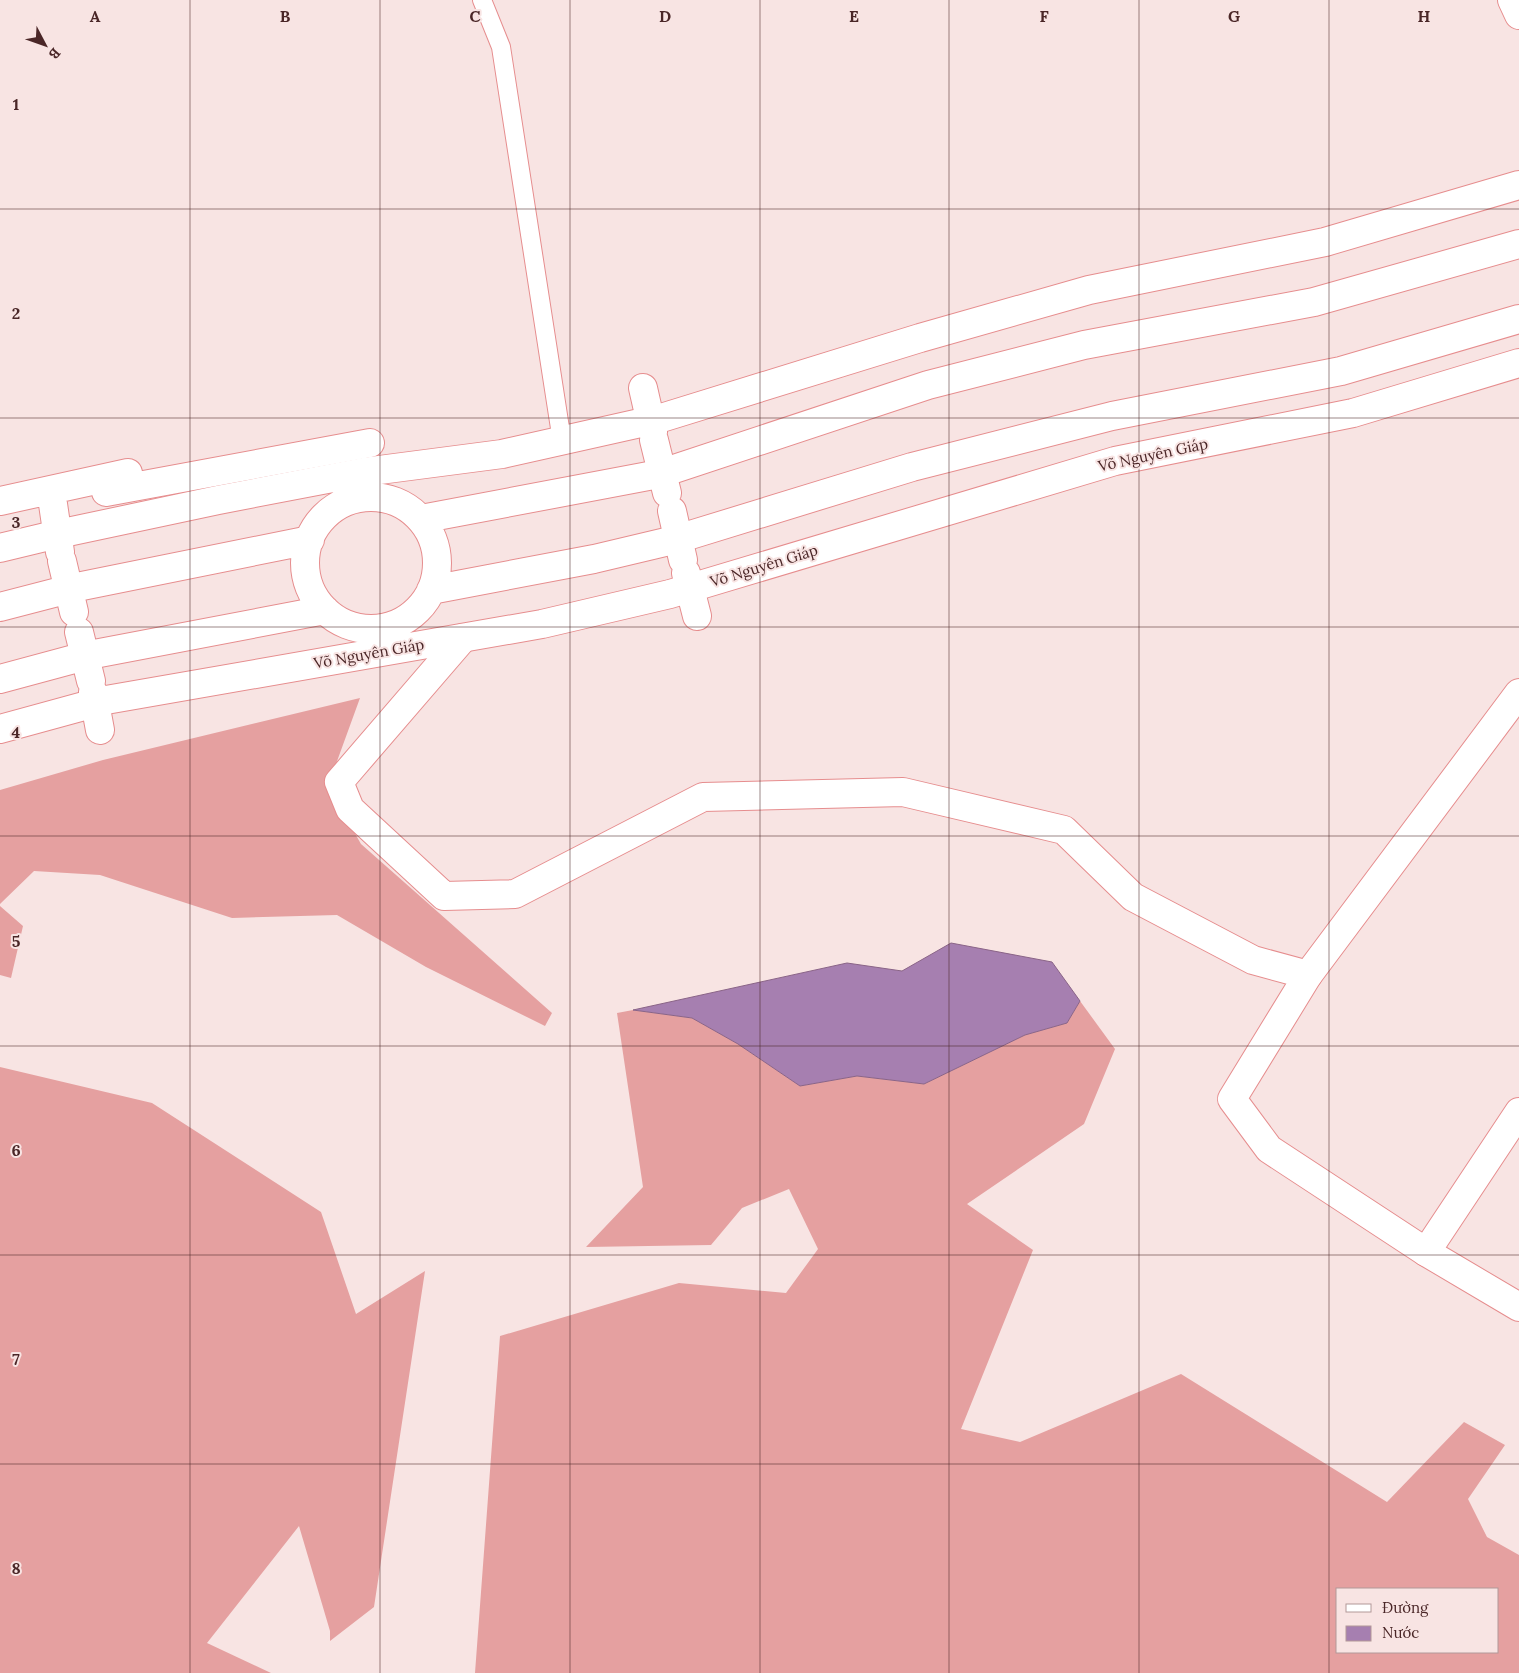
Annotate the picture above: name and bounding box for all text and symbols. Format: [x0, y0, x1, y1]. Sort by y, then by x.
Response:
text: A [90, 6, 101, 26]
text: B [280, 6, 291, 26]
text: C [469, 6, 481, 26]
text: D [659, 6, 671, 26]
text: E [849, 6, 859, 26]
text: F [1039, 6, 1049, 26]
text: G [1228, 6, 1240, 26]
text: H [1418, 6, 1431, 26]
north arrow [20, 20, 70, 70]
text: B [45, 44, 65, 63]
text: 1 [13, 94, 19, 114]
text: 2 [12, 303, 20, 323]
street label: Võ Nguyên Giáp [1095, 434, 1210, 476]
text: 3 [12, 512, 21, 532]
street label: Võ Nguyên Giáp [707, 540, 820, 591]
street label: Võ Nguyên Giáp [311, 634, 426, 673]
text: 4 [12, 722, 21, 742]
text: 5 [12, 931, 21, 951]
text: 6 [11, 1140, 21, 1160]
text: 7 [12, 1349, 20, 1369]
text: 8 [11, 1558, 21, 1578]
legend [1336, 1588, 1499, 1653]
text: Đường [1382, 1598, 1429, 1617]
text: Nước [1382, 1623, 1419, 1642]

